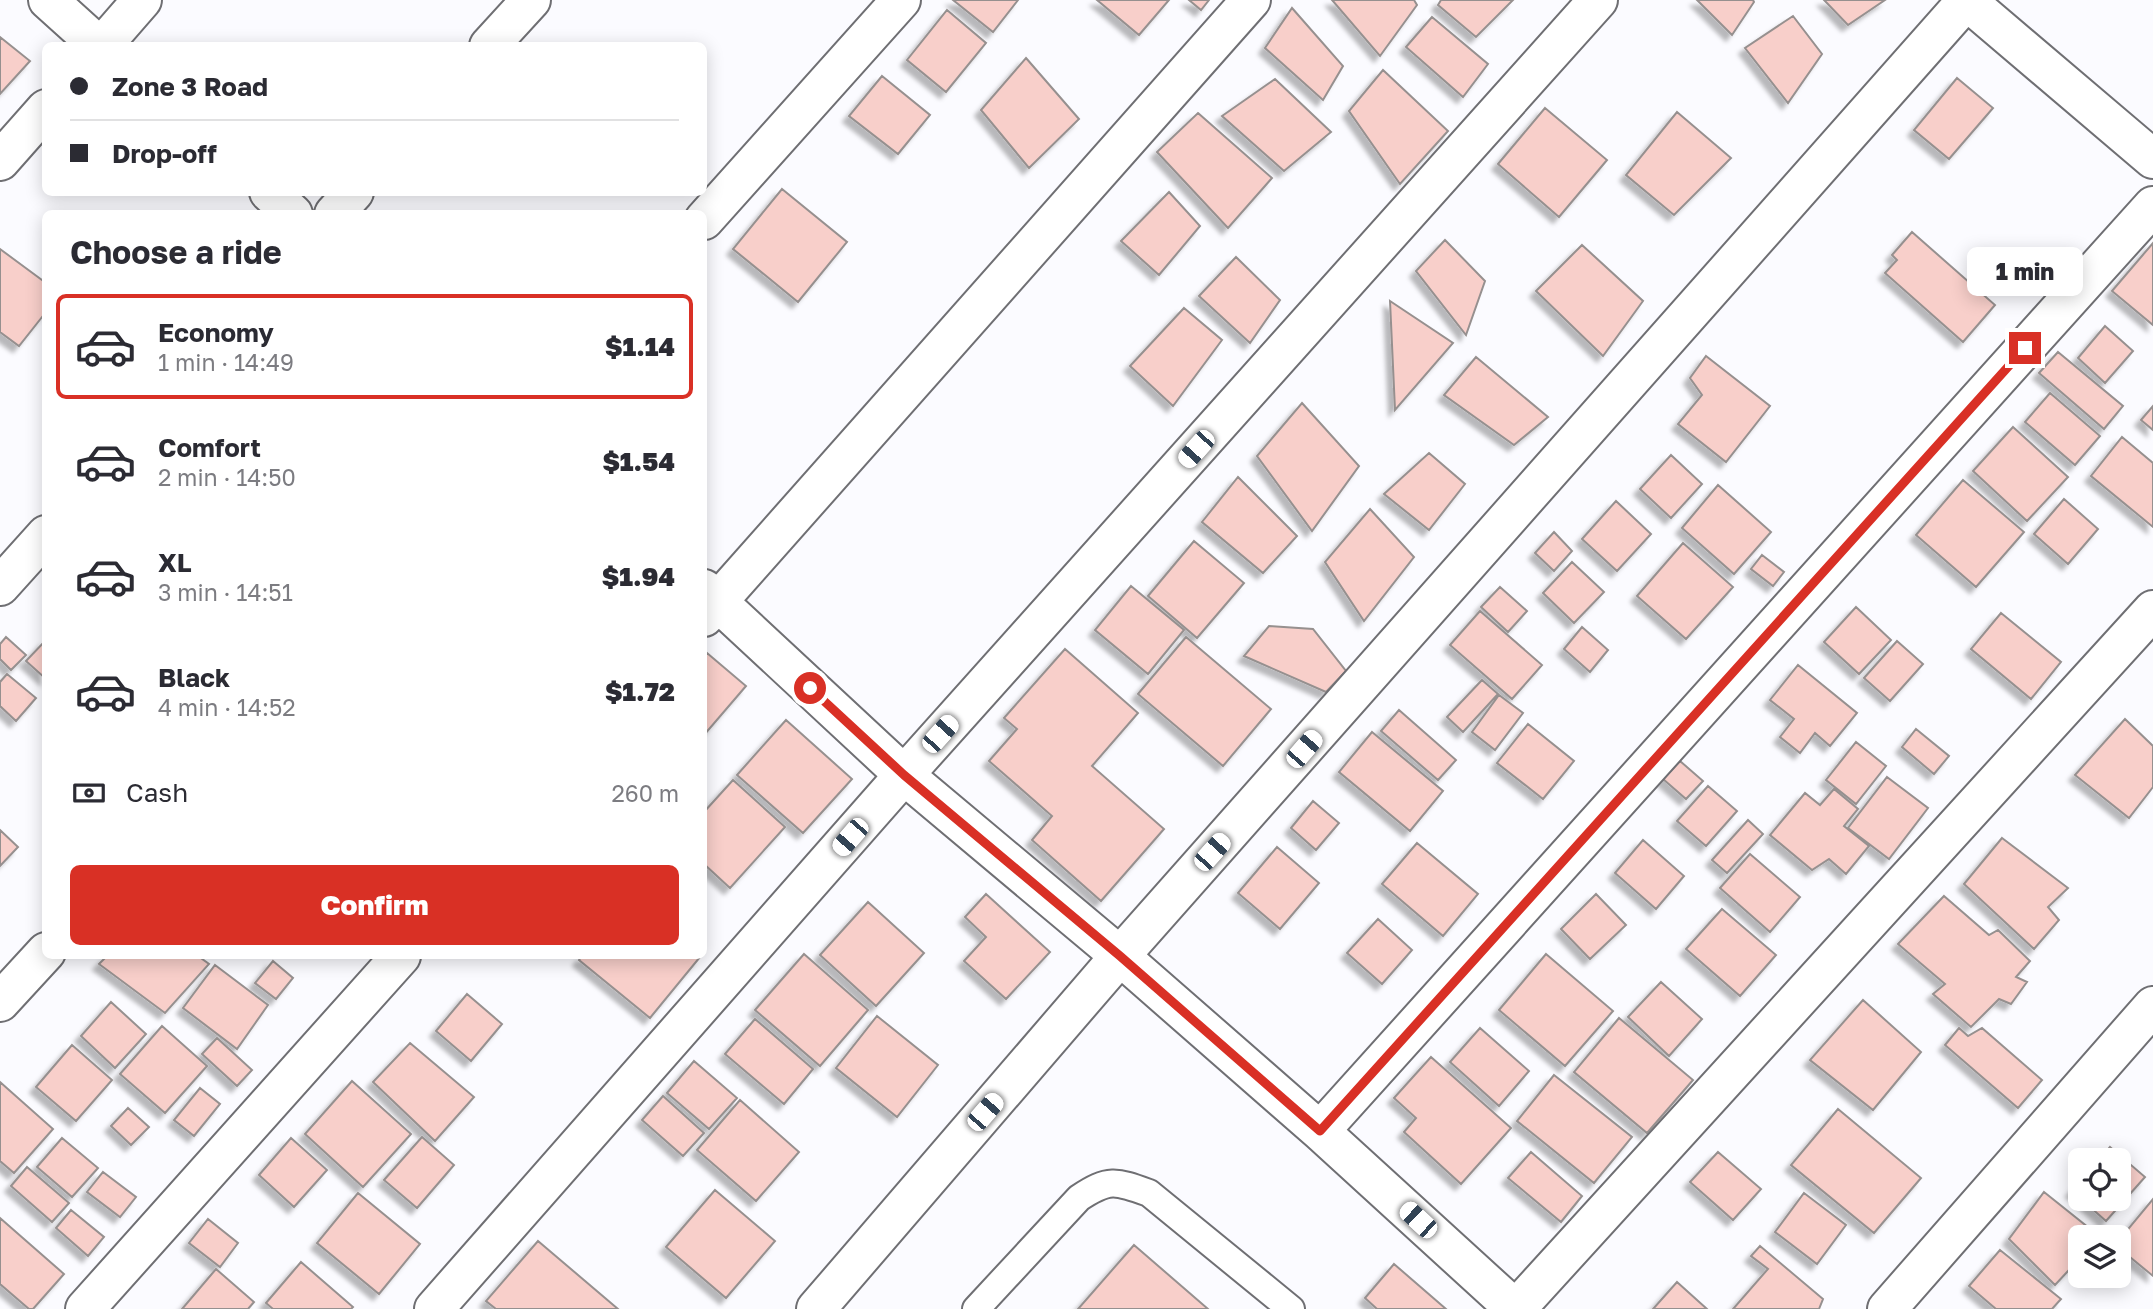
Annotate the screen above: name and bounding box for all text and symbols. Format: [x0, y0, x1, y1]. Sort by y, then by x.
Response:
text: Zone 3 Road [112, 71, 268, 102]
text: Drop-off [112, 138, 217, 169]
text: Choose a ride [70, 233, 282, 271]
callout: 1 min [1967, 246, 2083, 296]
text: 1 min [1996, 257, 2054, 285]
icon: car [74, 315, 137, 378]
text: Economy [158, 317, 274, 348]
text: $1.14 [605, 331, 675, 362]
route end [2009, 332, 2041, 364]
text: 1 min · 14:49 [158, 348, 294, 376]
car [1175, 426, 1218, 472]
icon: car [74, 430, 137, 493]
text: Comfort [158, 432, 261, 463]
text: $1.54 [602, 446, 675, 477]
text: 2 min · 14:50 [158, 463, 296, 491]
icon: car [74, 545, 137, 608]
text: XL [158, 547, 192, 578]
text: $1.94 [602, 561, 675, 592]
text: 3 min · 14:51 [158, 578, 293, 606]
icon: car [74, 660, 137, 723]
text: Black [158, 662, 230, 693]
route start [794, 672, 826, 704]
text: $1.72 [605, 676, 675, 707]
text: 4 min · 14:52 [158, 693, 296, 721]
car [919, 711, 962, 757]
car [1283, 726, 1326, 772]
icon: cash [70, 774, 108, 812]
text: Cash [126, 777, 188, 808]
text: 260 m [611, 779, 679, 807]
car [829, 814, 872, 860]
car [1191, 829, 1234, 875]
button: Confirm [70, 865, 679, 945]
car [964, 1089, 1007, 1135]
map controls [2068, 1148, 2131, 1288]
button: locate [2068, 1148, 2131, 1211]
car [1396, 1198, 1441, 1242]
button: layers [2068, 1225, 2131, 1288]

